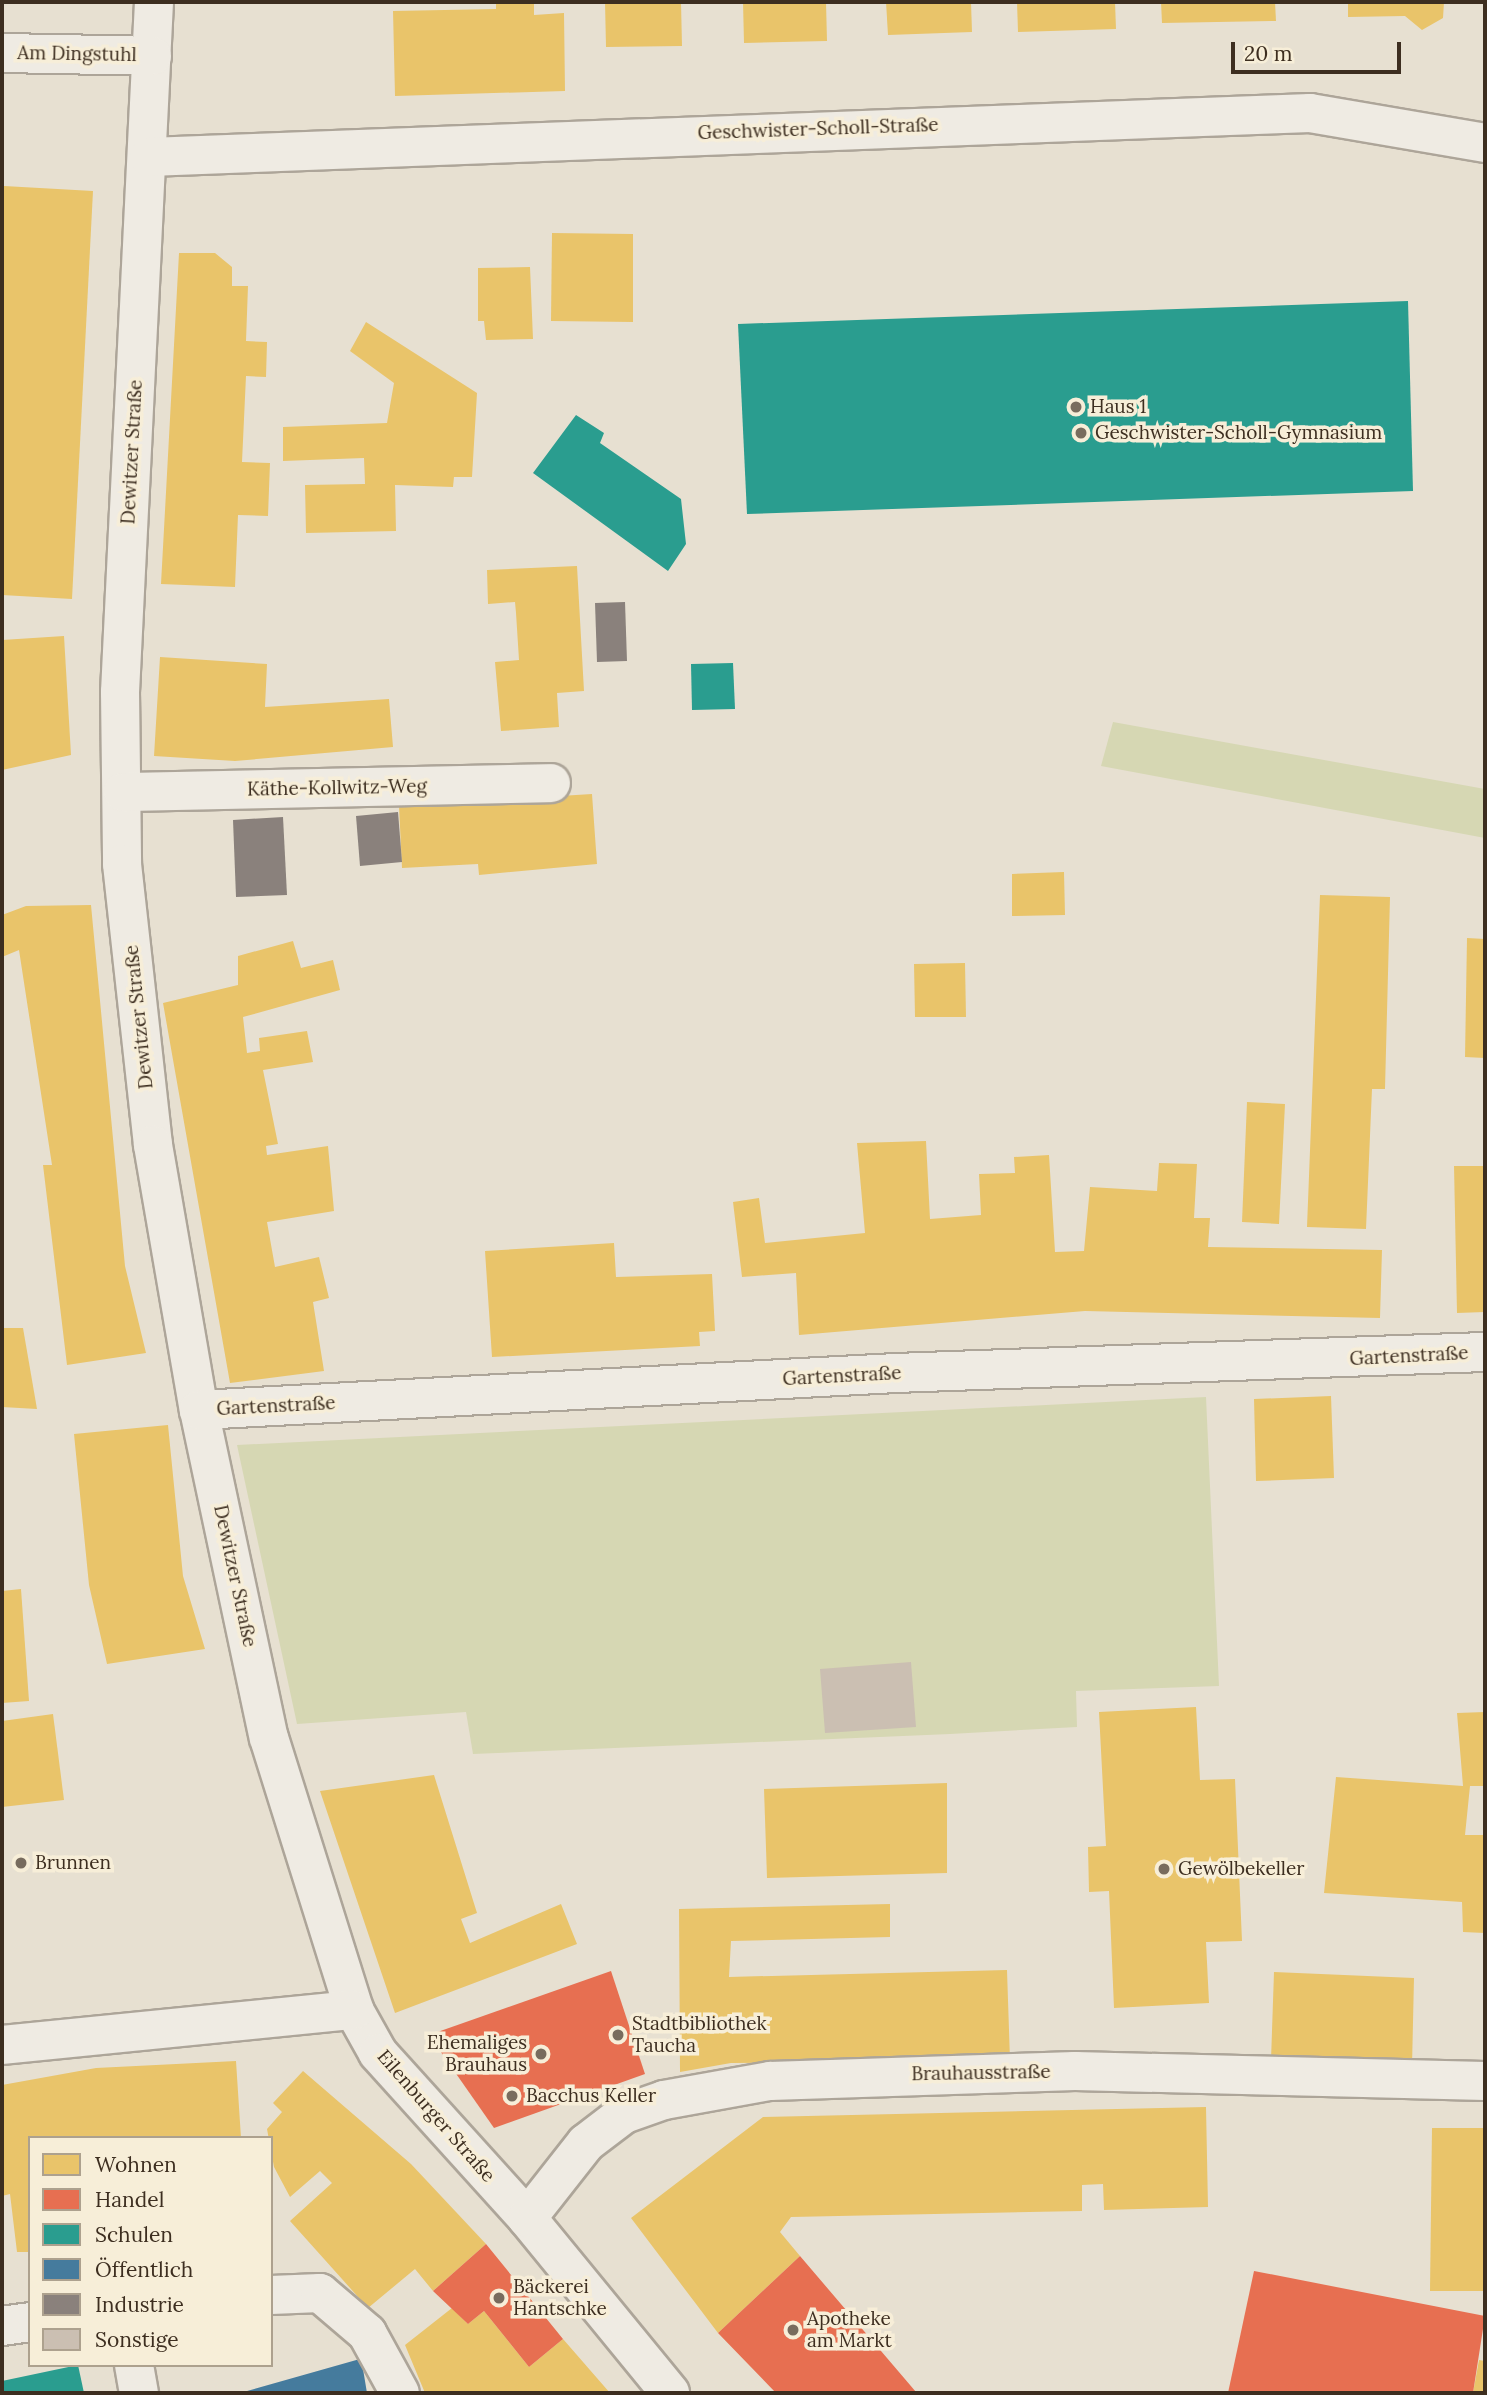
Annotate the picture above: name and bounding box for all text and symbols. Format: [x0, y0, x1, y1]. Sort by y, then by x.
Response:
scale bar [1235, 28, 1405, 72]
text: 20 m [1244, 40, 1293, 67]
street label: Am Dingstuhl [17, 42, 137, 66]
street label: Geschwister-Scholl-Straße [697, 113, 939, 145]
street label: Dewitzer Straße [117, 379, 147, 525]
place label: Haus 1 [1090, 396, 1146, 418]
marker: Haus 1 [1068, 399, 1084, 415]
place label: Geschwister-Scholl-Gymnasium [1095, 422, 1382, 444]
marker: Geschwister-Scholl-Gymnasium [1073, 425, 1089, 441]
street label: Käthe-Kollwitz-Weg [247, 775, 427, 801]
street label: Dewitzer Straße [120, 944, 158, 1090]
street label: Gartenstraße [1349, 1341, 1469, 1371]
street label: Gartenstraße [782, 1361, 902, 1391]
street label: Gartenstraße [216, 1391, 336, 1421]
street label: Dewitzer Straße [209, 1503, 261, 1649]
place label: Brunnen [35, 1852, 111, 1874]
marker: Brunnen [13, 1855, 29, 1871]
place label: Gewölbekeller [1178, 1858, 1305, 1880]
marker: Gewölbekeller [1156, 1861, 1172, 1877]
place label: Stadtbibliothek Taucha [632, 2013, 767, 2057]
marker: Stadtbibliothek Taucha [610, 2027, 626, 2043]
place label: Ehemaliges Brauhaus [427, 2032, 527, 2076]
street label: Eilenburger Straße [372, 2045, 500, 2187]
marker: Ehemaliges Brauhaus [533, 2046, 549, 2062]
street label: Brauhausstraße [911, 2060, 1051, 2086]
place label: Bacchus Keller [526, 2085, 656, 2107]
marker: Bacchus Keller [504, 2088, 520, 2104]
legend [28, 2136, 273, 2367]
text: Wohnen [95, 2151, 177, 2178]
text: Handel [95, 2186, 164, 2213]
text: Schulen [95, 2221, 173, 2248]
text: Öffentlich [95, 2256, 193, 2283]
place label: Bäckerei Hantschke [513, 2276, 607, 2320]
marker: Bäckerei Hantschke [491, 2290, 507, 2306]
text: Industrie [95, 2291, 184, 2318]
place label: Apotheke am Markt [807, 2308, 892, 2352]
marker: Apotheke am Markt [785, 2322, 801, 2338]
text: Sonstige [95, 2326, 179, 2353]

